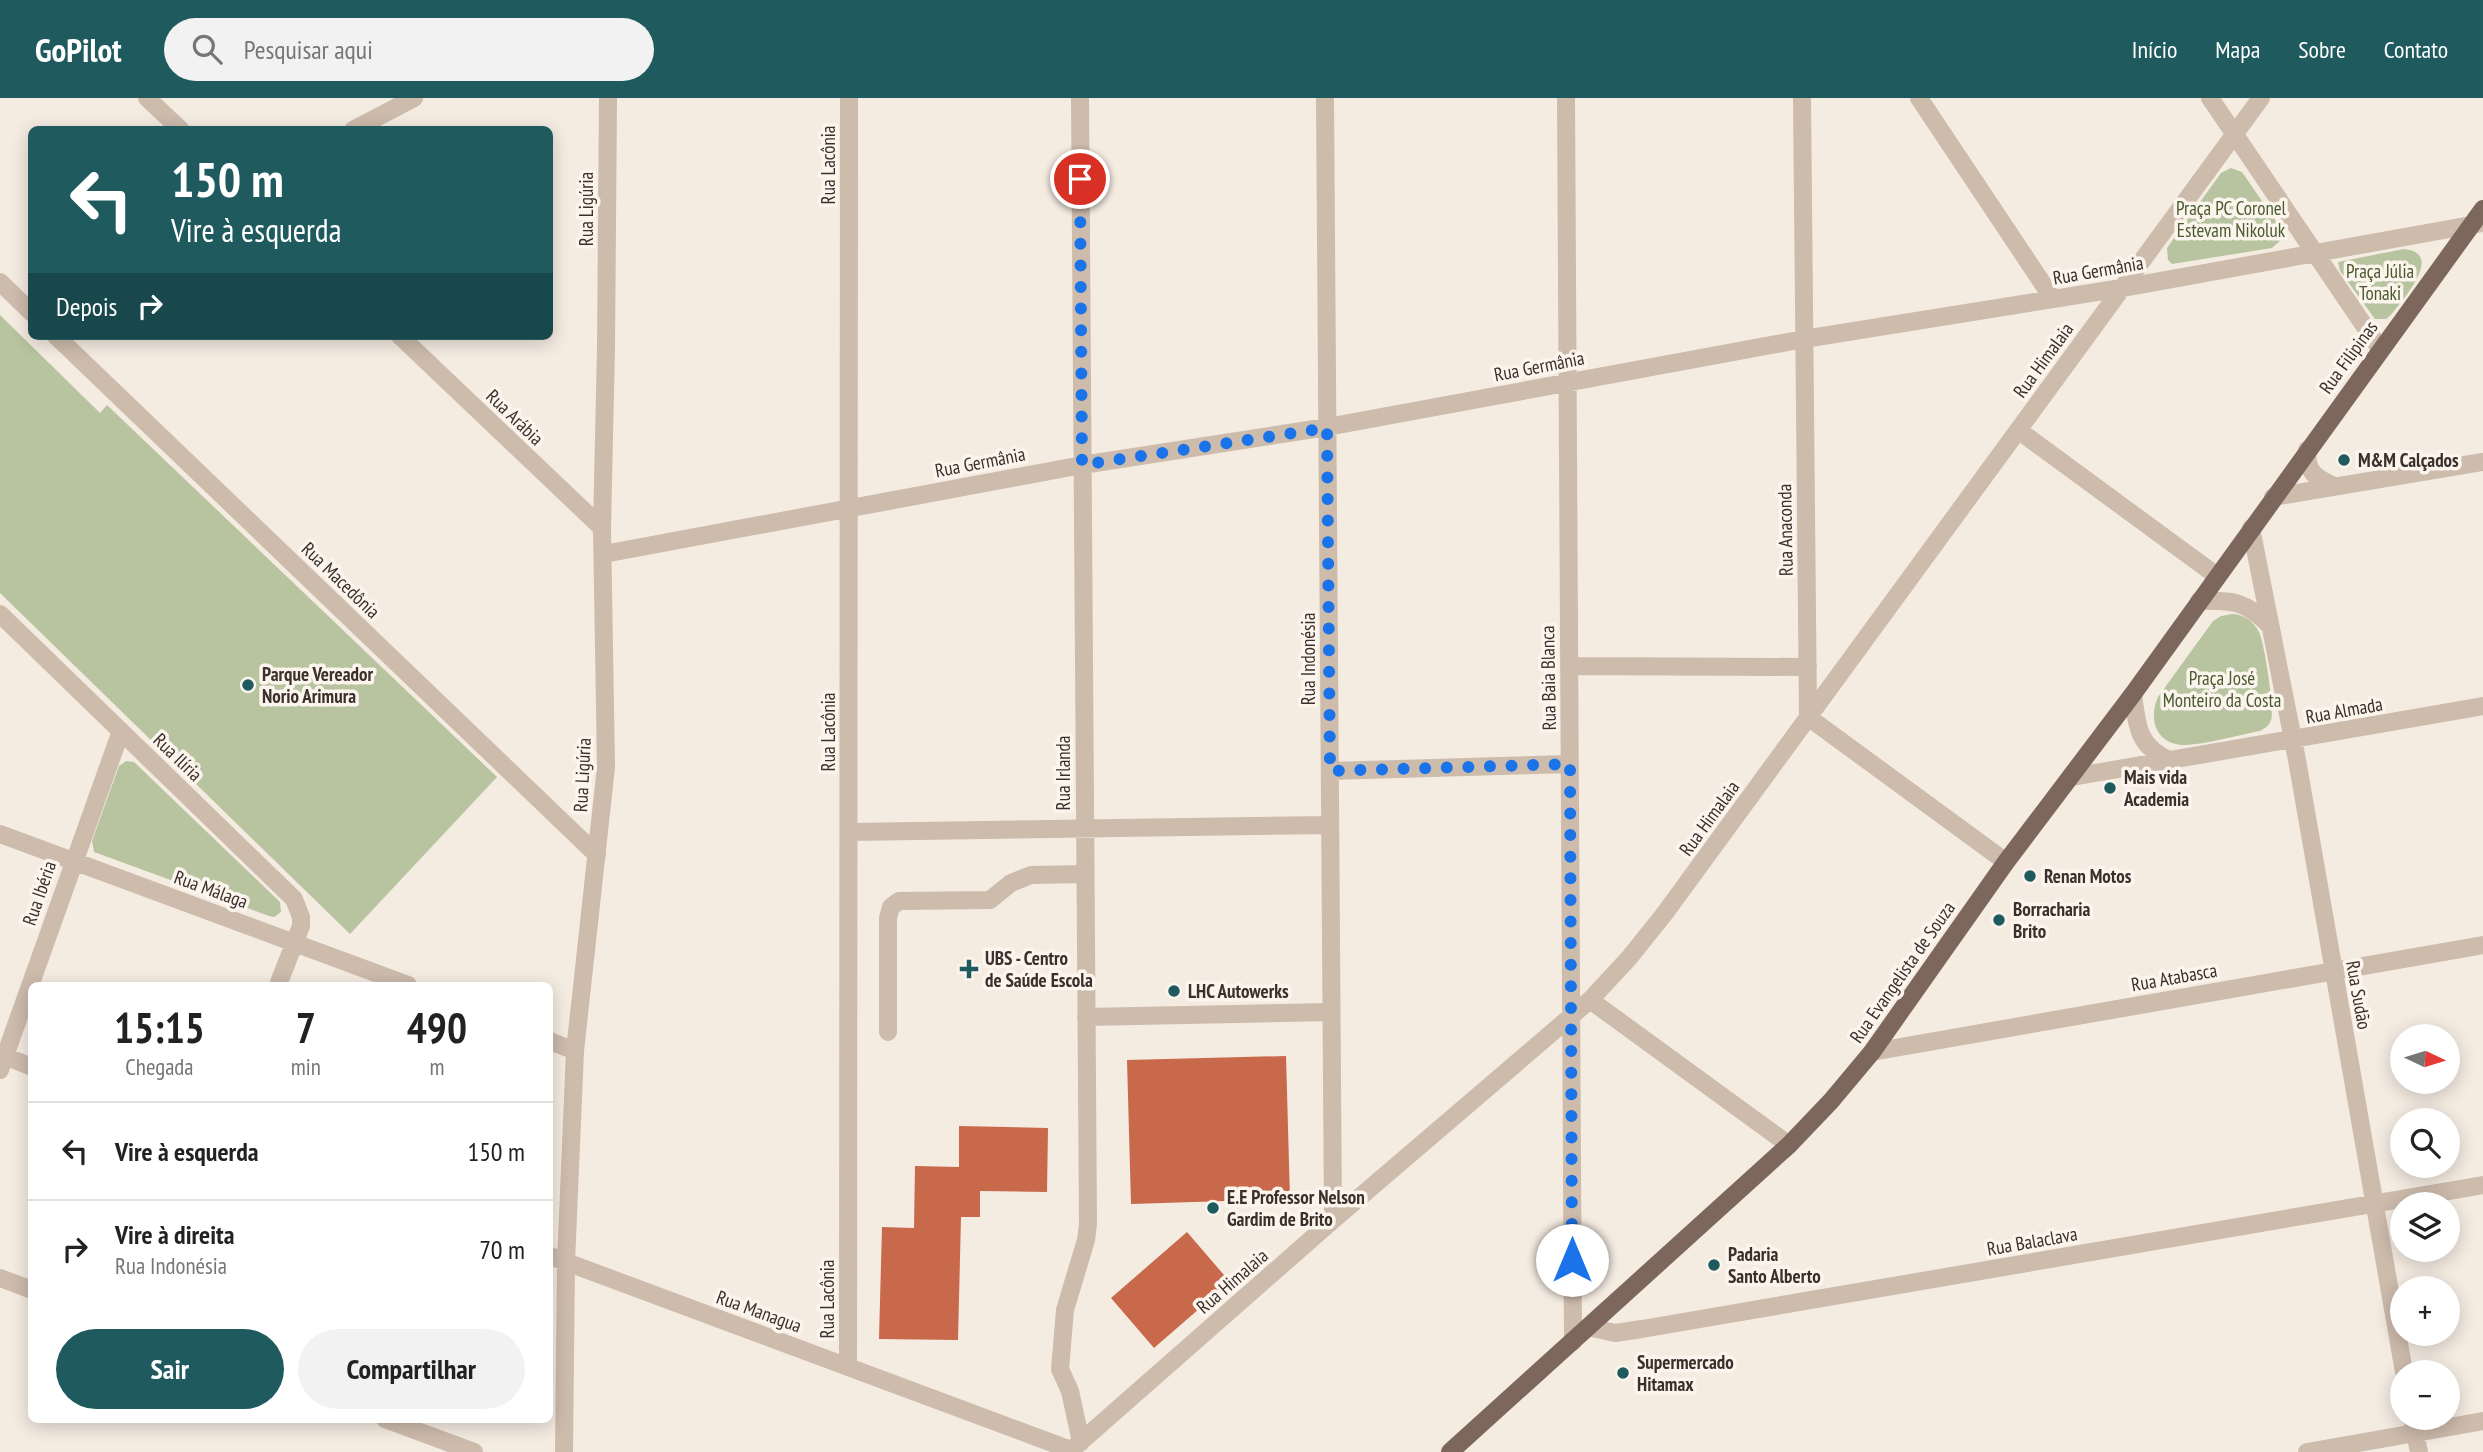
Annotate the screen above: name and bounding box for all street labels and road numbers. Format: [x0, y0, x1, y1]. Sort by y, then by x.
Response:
street label: Rua Lacônia [816, 126, 840, 204]
street label: Rua Ligúria [574, 172, 598, 246]
street label: Rua Germânia [2051, 250, 2145, 290]
street label: Rua Filipinas [2314, 316, 2382, 398]
street label: Rua Himalaia [2008, 318, 2078, 402]
street label: Rua Germânia [1492, 345, 1586, 387]
street label: Rua Arábia [481, 384, 549, 450]
street label: Rua Germânia [933, 441, 1027, 483]
street label: Rua Anaconda [1772, 484, 1798, 576]
street label: Rua Macedônia [297, 537, 385, 623]
street label: Rua Indonésia [1296, 613, 1320, 705]
street label: Rua Baia Blanca [1535, 625, 1561, 731]
street label: Rua Almada [2304, 691, 2384, 729]
street label: Rua Lacônia [816, 693, 840, 771]
street label: Rua Ilíria [148, 728, 208, 786]
street label: Rua Irlanda [1051, 736, 1075, 810]
street label: Rua Ligúria [568, 737, 596, 813]
street label: Rua Himalaia [1674, 776, 1744, 860]
street label: Rua Ibéria [17, 858, 61, 928]
street label: Rua Málaga [171, 865, 251, 913]
street label: Rua Evangelista de Souza [1844, 897, 1960, 1047]
street label: Rua Atabasca [2129, 958, 2219, 996]
street label: Rua Sudão [2341, 959, 2377, 1031]
street label: Rua Balaclava [1985, 1221, 2079, 1261]
street label: Rua Himalaia [1191, 1243, 1273, 1319]
street label: Rua Lacônia [815, 1260, 839, 1338]
street label: Rua Managua [713, 1285, 805, 1337]

